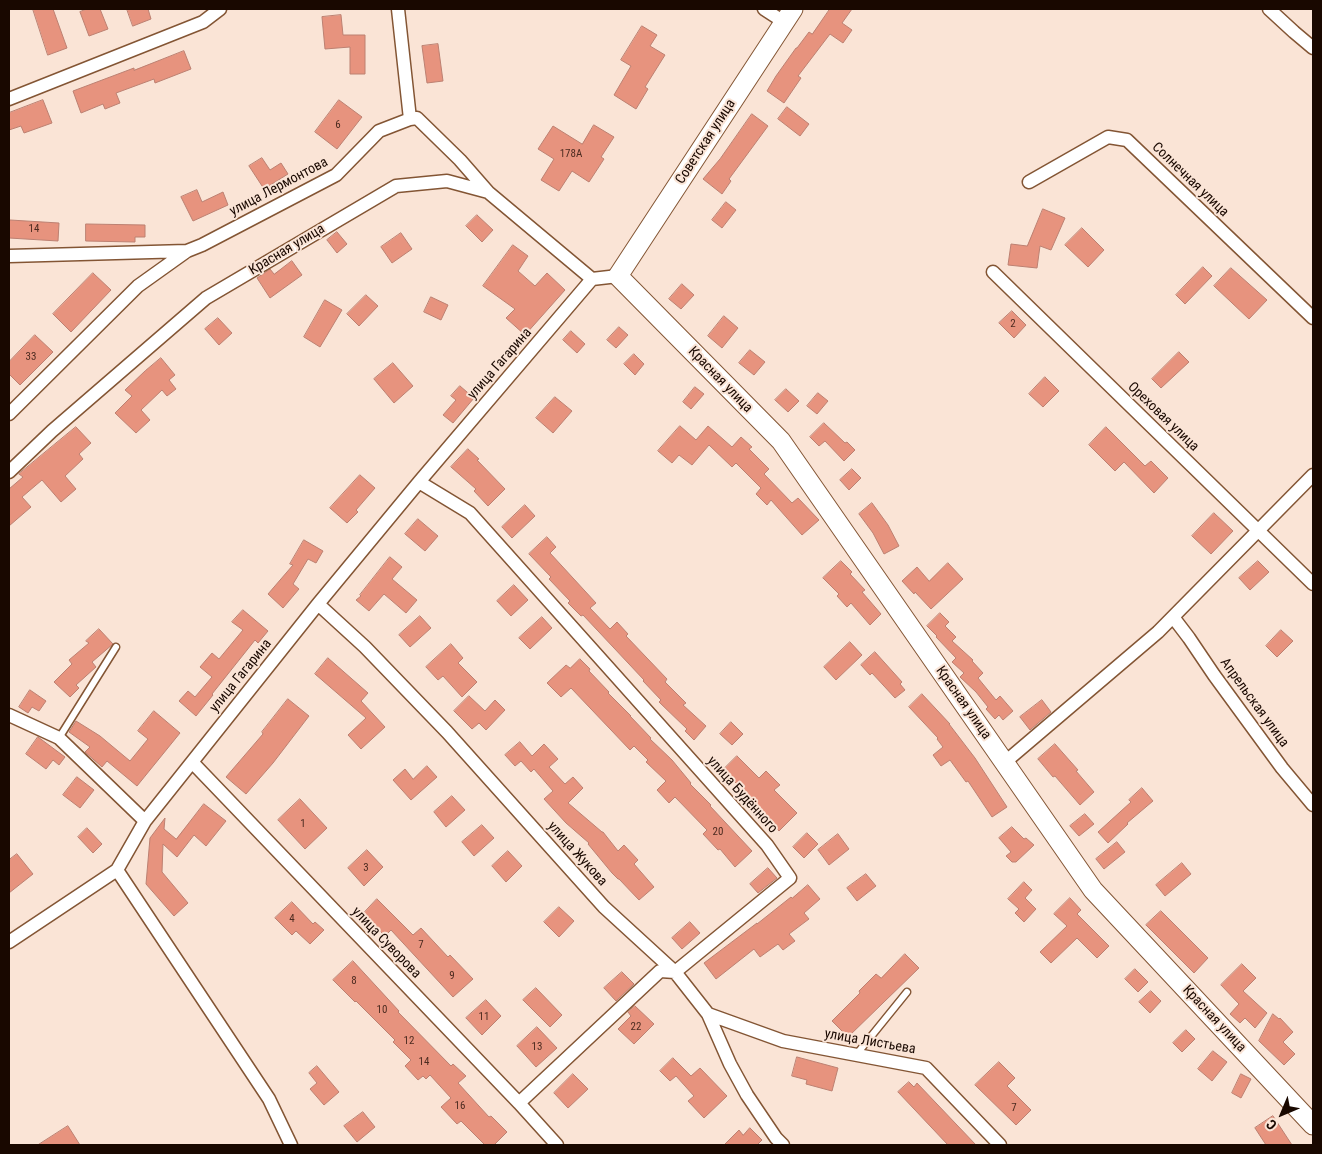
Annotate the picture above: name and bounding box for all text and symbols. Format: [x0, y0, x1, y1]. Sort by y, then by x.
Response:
street label: Советская улица [672, 96, 740, 188]
house number: 6 [335, 118, 341, 132]
street label: Солнечная улица [1148, 139, 1232, 221]
house number: 178А [560, 147, 582, 161]
street label: улица Лермонтова [227, 154, 331, 220]
street label: Красная улица [246, 221, 328, 279]
house number: 14 [29, 222, 39, 236]
house number: 2 [1010, 317, 1016, 331]
street label: улица Гагарина [464, 325, 536, 403]
street label: Красная улица [684, 343, 756, 417]
house number: 33 [26, 350, 36, 364]
street label: Ореховая улица [1124, 379, 1202, 455]
street label: улица Гагарина [206, 636, 276, 716]
street label: Апрельская улица [1216, 655, 1292, 751]
street label: Красная улица [932, 663, 994, 743]
street label: улица Будённого [703, 753, 781, 837]
house number: 1 [300, 817, 306, 831]
street label: улица Жукова [544, 818, 610, 890]
house number: 20 [713, 825, 723, 839]
house number: 3 [363, 861, 369, 875]
street label: улица Суворова [348, 904, 424, 982]
house number: 4 [289, 912, 295, 926]
house number: 7 [418, 938, 424, 952]
house number: 9 [449, 969, 455, 983]
house number: 8 [351, 974, 357, 988]
street label: Красная улица [1179, 982, 1249, 1056]
house number: 10 [377, 1003, 387, 1017]
house number: 11 [479, 1010, 489, 1024]
house number: 22 [631, 1020, 641, 1034]
street label: улица Листьева [823, 1026, 917, 1058]
house number: 12 [404, 1034, 414, 1048]
house number: 13 [532, 1040, 542, 1054]
house number: 14 [419, 1055, 429, 1069]
north arrow [1257, 1089, 1307, 1139]
house number: 16 [455, 1099, 465, 1113]
house number: 7 [1011, 1101, 1017, 1115]
text: С [1263, 1116, 1280, 1133]

